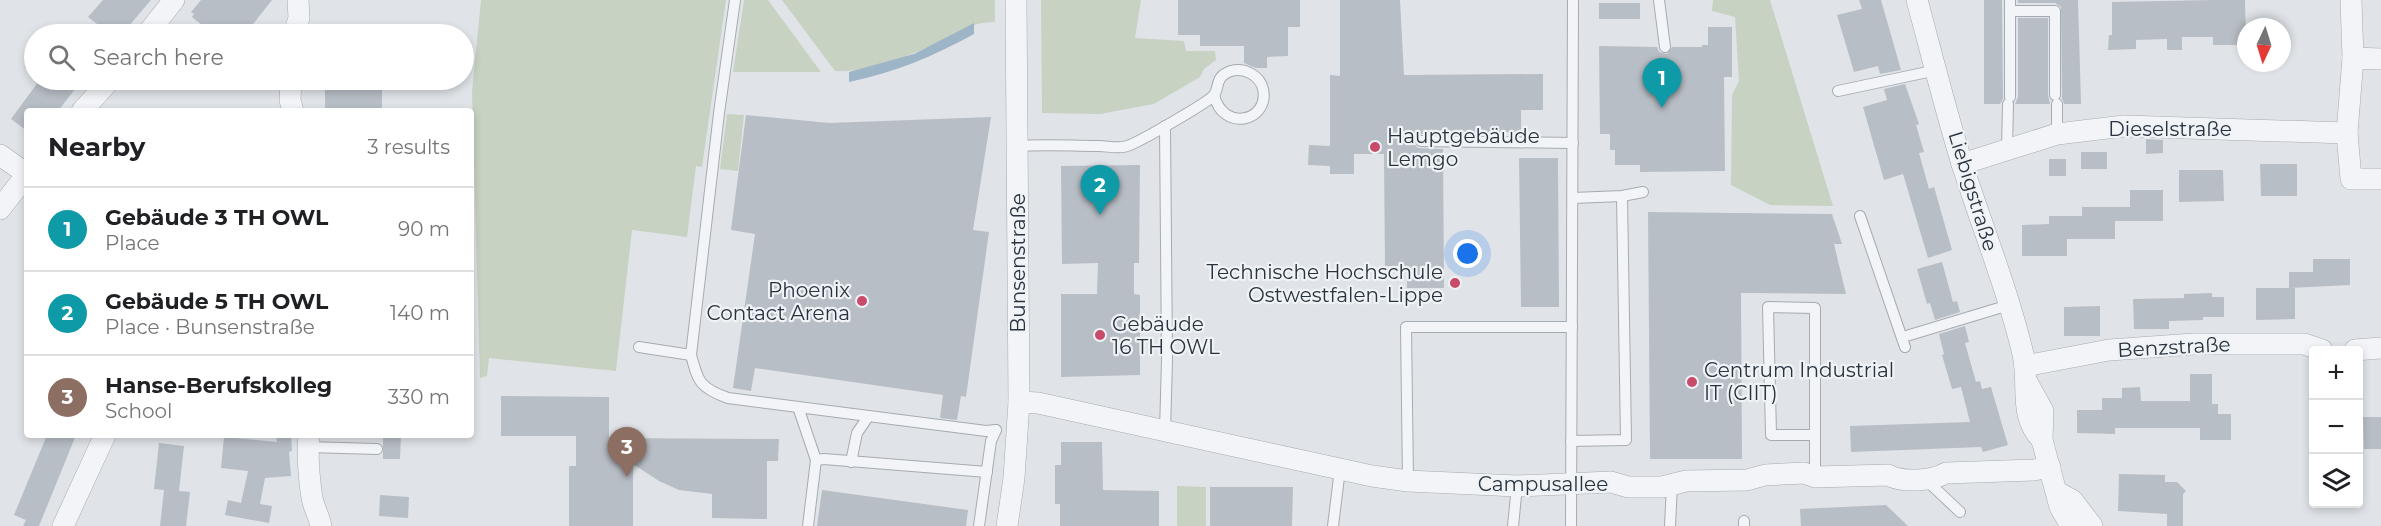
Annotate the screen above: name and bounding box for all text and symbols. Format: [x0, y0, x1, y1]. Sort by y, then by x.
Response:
north arrow [2237, 18, 2291, 72]
search box [24, 24, 474, 90]
icon: search [45, 41, 78, 74]
text: Search here [93, 44, 224, 71]
pin: 1 [1642, 58, 1682, 108]
street label: Dieselstraße [2108, 117, 2232, 141]
place label: Hauptgebäude Lemgo [1387, 124, 1540, 171]
street label: Liebigstraße [1943, 128, 2003, 254]
text: Nearby [48, 131, 145, 163]
text: 3 results [367, 135, 450, 159]
marker: Hauptgebäude Lemgo [1368, 140, 1382, 154]
pin: 2 [1080, 166, 1120, 215]
street label: Bunsenstraße [1006, 193, 1030, 333]
text: Gebäude 3 TH OWL [105, 204, 328, 231]
text: 1 [64, 217, 71, 241]
text: 90 m [398, 217, 450, 241]
text: Place [105, 231, 160, 255]
your location [1453, 239, 1482, 268]
place label: Technische Hochschule Ostwestfalen-Lippe [1207, 260, 1443, 307]
marker: Technische Hochschule Ostwestfalen-Lippe [1448, 276, 1462, 290]
place label: Phoenix Contact Arena [706, 278, 850, 325]
text: Gebäude 5 TH OWL [105, 288, 328, 315]
marker: Phoenix Contact Arena [855, 294, 869, 308]
text: 2 [62, 301, 73, 325]
text: 140 m [390, 301, 450, 325]
place label: Gebäude 16 TH OWL [1112, 312, 1220, 359]
text: Place · Bunsenstraße [105, 315, 315, 339]
marker: Gebäude 16 TH OWL [1093, 328, 1107, 342]
street label: Benzstraße [2117, 332, 2231, 362]
map controls [2309, 346, 2363, 508]
button: + [2309, 346, 2363, 400]
place label: Centrum Industrial IT (CIIT) [1704, 358, 1894, 405]
text: Hanse-Berufskolleg [105, 372, 332, 399]
marker: Centrum Industrial IT (CIIT) [1685, 375, 1699, 389]
text: 3 [62, 385, 73, 409]
text: 330 m [388, 385, 450, 409]
text: School [105, 399, 172, 423]
button: − [2309, 400, 2363, 454]
pin: 3 [608, 428, 646, 477]
button: layers [2309, 454, 2363, 508]
street label: Campusallee [1478, 472, 1608, 496]

